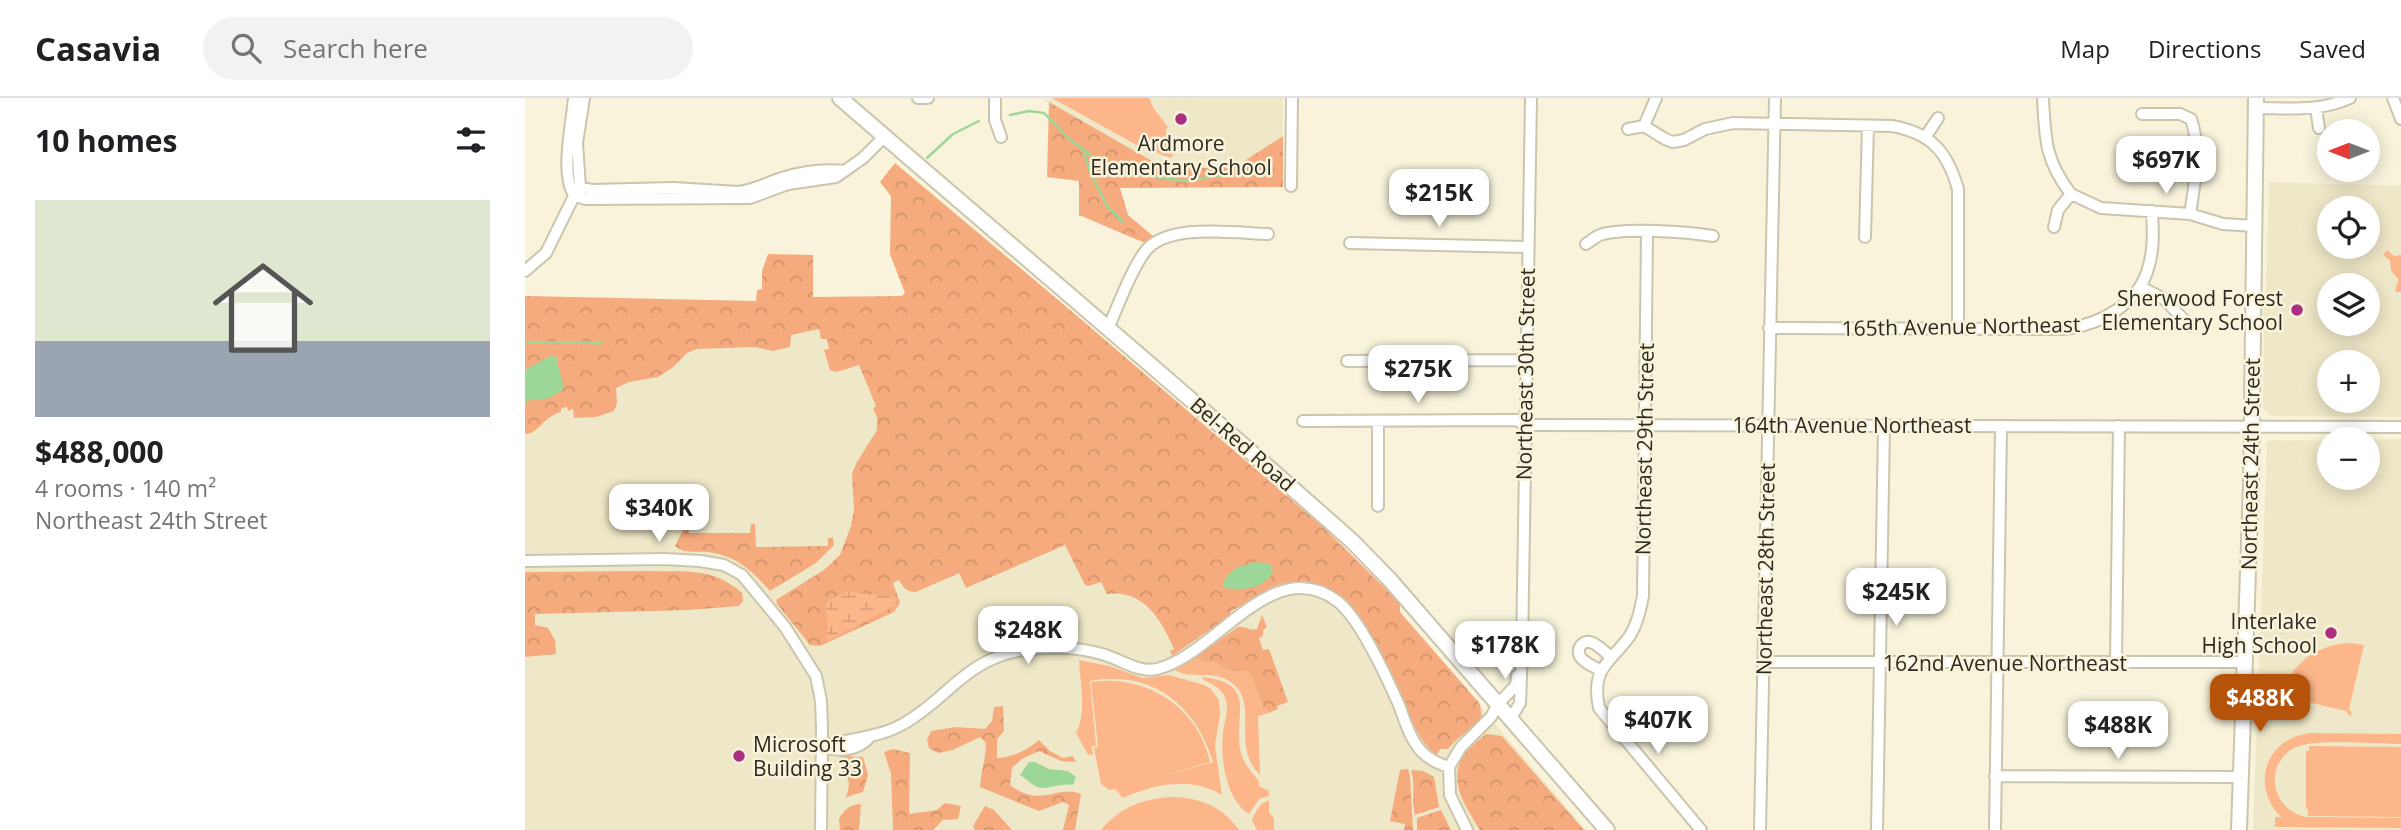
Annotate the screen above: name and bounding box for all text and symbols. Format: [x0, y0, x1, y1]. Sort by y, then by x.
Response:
search box [203, 17, 693, 80]
text: Casavia [35, 26, 161, 71]
icon: search [227, 29, 265, 67]
text: Search here [283, 30, 428, 66]
text: Map [2060, 32, 2110, 65]
text: Directions [2148, 32, 2261, 65]
text: Saved [2299, 32, 2366, 65]
marker: Ardmore Elementary School [1173, 111, 1189, 127]
north arrow [2317, 119, 2380, 182]
map controls [2317, 119, 2380, 490]
text: 10 homes [35, 120, 178, 161]
icon: filters [452, 121, 490, 159]
place label: Ardmore Elementary School [1090, 129, 1272, 181]
pin: $697K [2117, 136, 2215, 196]
text: $697K [2132, 143, 2200, 175]
pin: $215K [1390, 170, 1488, 229]
text: $215K [1405, 176, 1473, 208]
button: locate [2317, 196, 2380, 259]
icon: home [200, 245, 326, 371]
street label: Northeast 30th Street [1509, 268, 1541, 480]
button: layers [2317, 273, 2380, 336]
place label: Sherwood Forest Elementary School [2101, 284, 2283, 336]
marker: Sherwood Forest Elementary School [2289, 302, 2305, 318]
street label: 165th Avenue Northeast [1841, 310, 2081, 342]
street label: Northeast 29th Street [1628, 343, 1660, 555]
pin: $275K [1369, 345, 1467, 405]
button: + [2317, 350, 2380, 413]
text: $275K [1384, 352, 1452, 384]
street label: Northeast 24th Street [2234, 358, 2266, 570]
street label: Bel-Red Road [1185, 391, 1301, 497]
street label: 164th Avenue Northeast [1733, 411, 1971, 439]
button: − [2317, 427, 2380, 490]
text: $488,000 [35, 431, 164, 472]
street label: Northeast 28th Street [1749, 463, 1781, 675]
text: 4 rooms · 140 m² [35, 472, 216, 504]
pin: $340K [610, 484, 708, 544]
text: $340K [625, 491, 693, 523]
text: Northeast 24th Street [35, 504, 268, 536]
pin: $245K [1847, 568, 1945, 628]
text: $245K [1862, 575, 1930, 607]
pin: $248K [979, 606, 1077, 666]
place label: Interlake High School [2201, 607, 2317, 659]
text: $248K [994, 613, 1062, 645]
pin: $178K [1456, 622, 1554, 681]
marker: Interlake High School [2323, 625, 2339, 641]
text: $178K [1471, 628, 1539, 660]
street label: 162nd Avenue Northeast [1883, 649, 2127, 677]
pin: $488K [2211, 674, 2309, 734]
text: $488K [2226, 681, 2294, 713]
pin: $407K [1609, 696, 1707, 756]
pin: $488K [2069, 702, 2167, 761]
text: $407K [1624, 703, 1692, 735]
text: $488K [2084, 708, 2152, 740]
place label: Microsoft Building 33 [753, 730, 862, 782]
marker: Microsoft Building 33 [731, 748, 747, 764]

